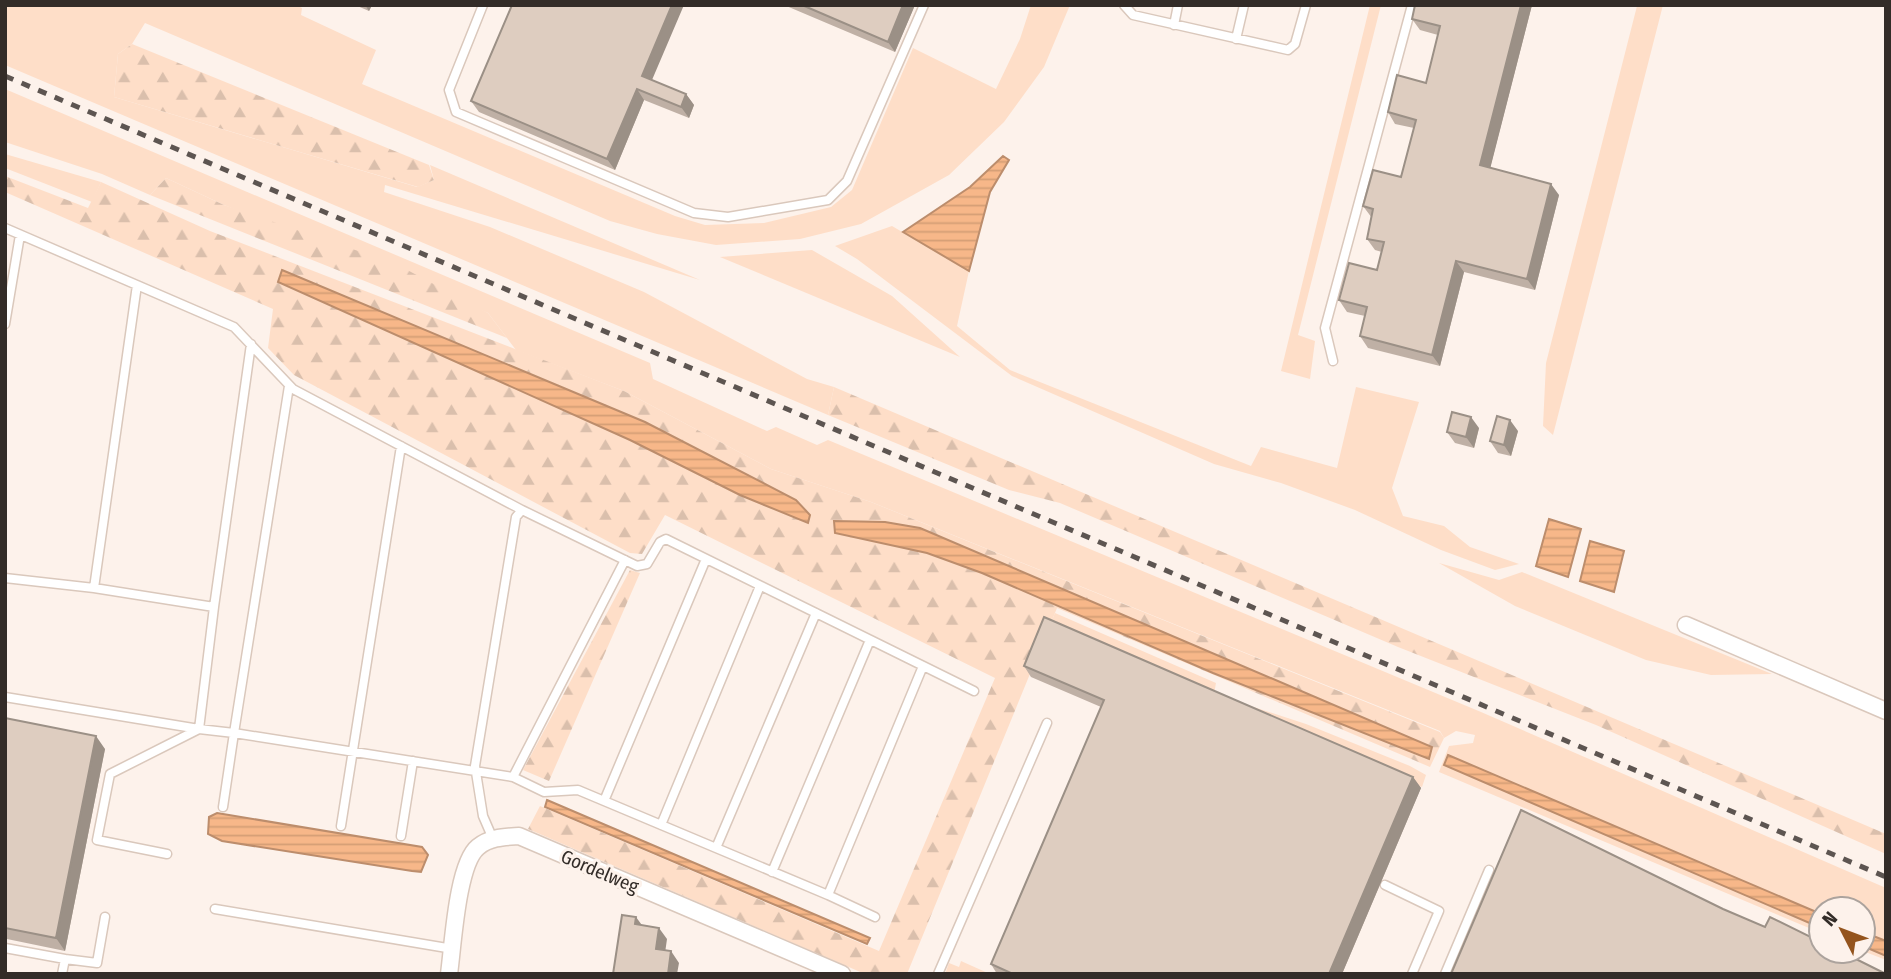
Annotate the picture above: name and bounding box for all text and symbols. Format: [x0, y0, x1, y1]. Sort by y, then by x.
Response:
street label: Gordelweg [557, 845, 642, 898]
north arrow [1807, 895, 1877, 965]
text: N [1817, 907, 1842, 931]

